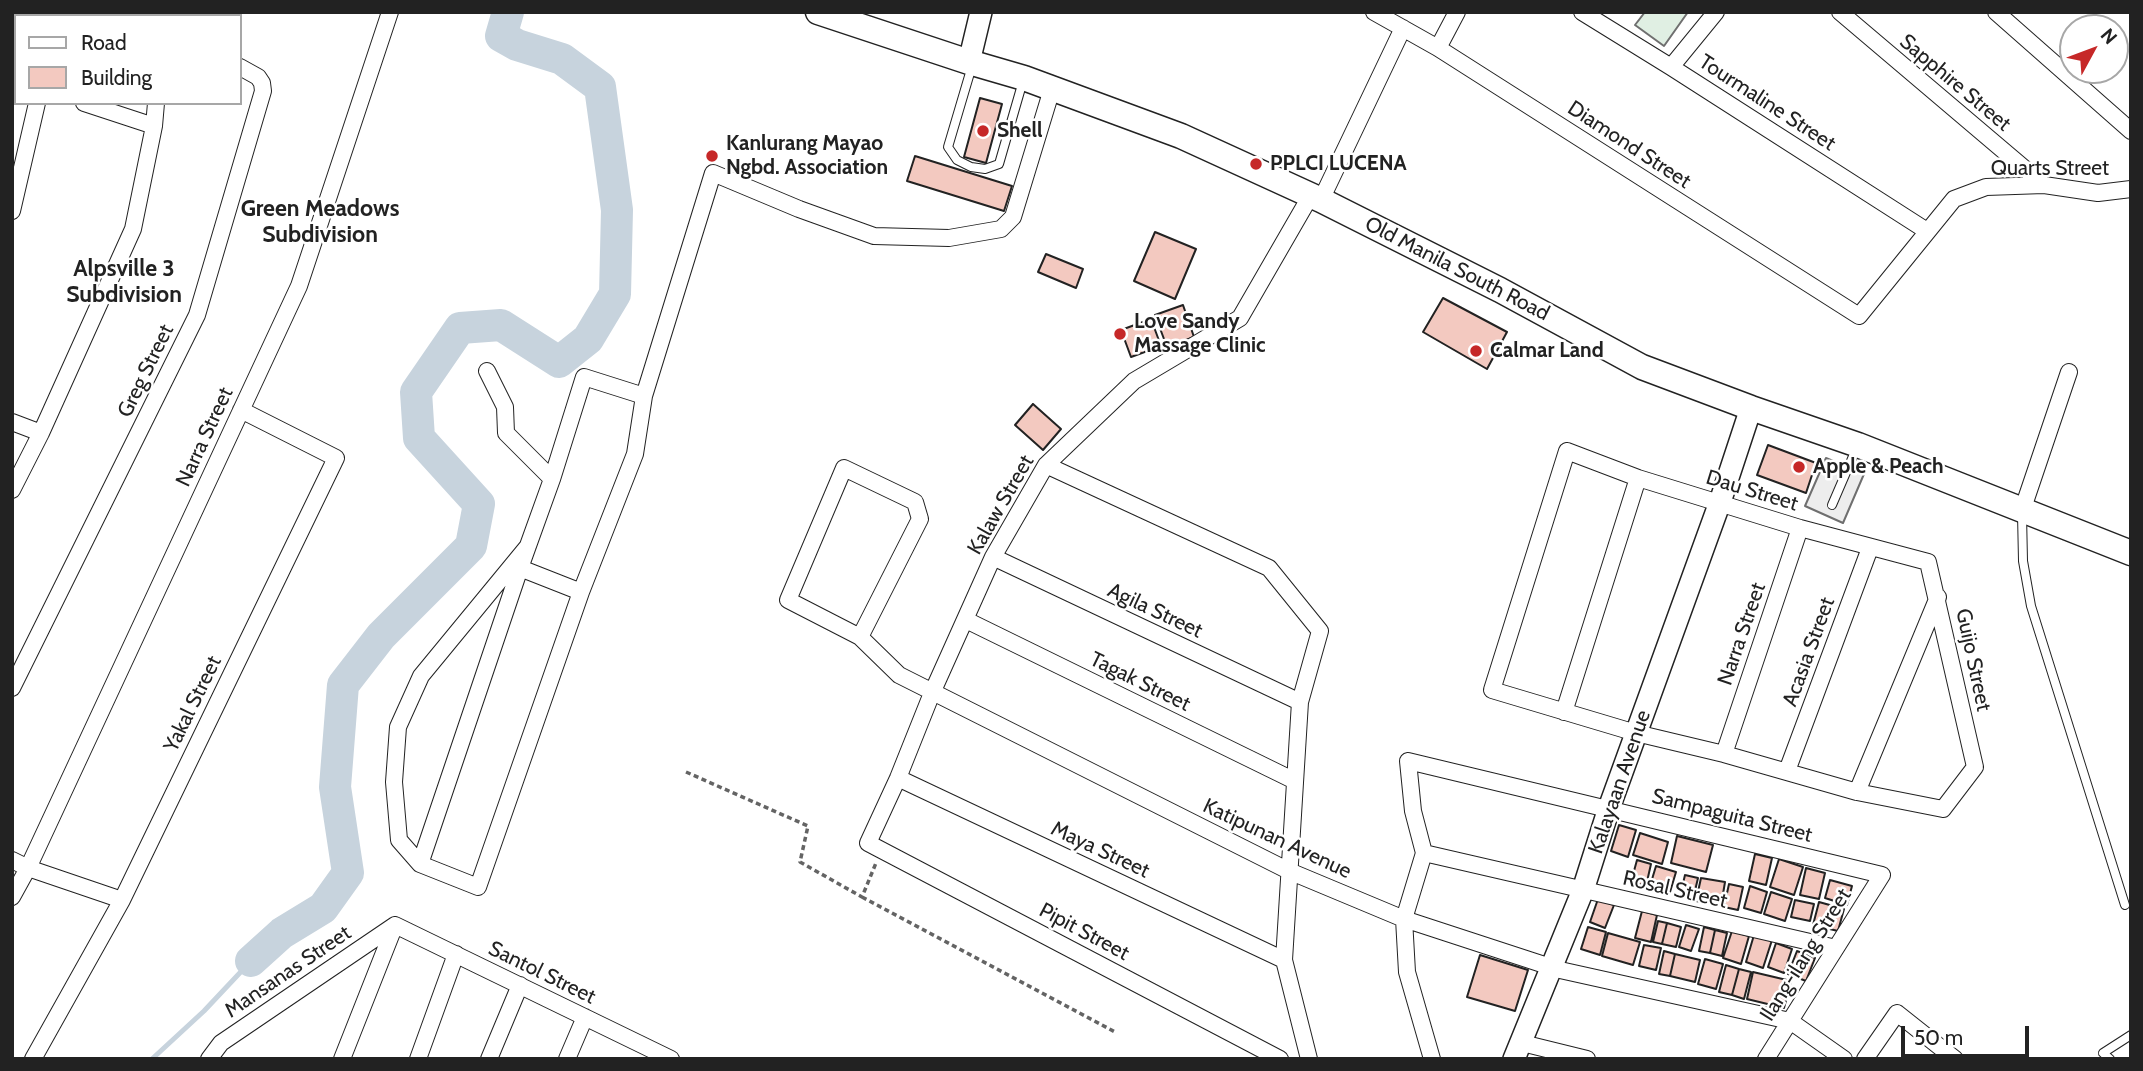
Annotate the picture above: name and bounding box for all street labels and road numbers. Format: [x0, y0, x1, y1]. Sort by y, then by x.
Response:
street label: Sapphire Street [1894, 29, 2016, 137]
street label: Tourmaline Street [1694, 49, 1840, 157]
street label: Diamond Street [1563, 96, 1695, 194]
street label: Quarts Street [1991, 156, 2109, 182]
street label: Old Manila South Road [1360, 212, 1554, 326]
street label: Greg Street [113, 320, 179, 422]
street label: Narra Street [171, 383, 239, 491]
street label: Kalaw Street [962, 451, 1040, 559]
street label: Dau Street [1703, 465, 1801, 517]
street label: Agila Street [1104, 578, 1206, 644]
street label: Narra Street [1713, 580, 1771, 688]
street label: Acasia Street [1778, 594, 1840, 710]
street label: Guijo Street [1950, 606, 1996, 714]
street label: Tagak Street [1086, 647, 1194, 717]
street label: Yakal Street [159, 652, 227, 756]
street label: Kalayaan Avenue [1584, 707, 1656, 857]
street label: Sampaguita Street [1649, 784, 1815, 848]
street label: Katipunan Avenue [1199, 794, 1355, 884]
street label: Maya Street [1047, 816, 1153, 884]
street label: Rosal Street [1620, 866, 1730, 914]
street label: Ilang-ilang Street [1755, 884, 1857, 1026]
street label: Pipit Street [1035, 898, 1133, 966]
street label: Mansanas Street [220, 921, 356, 1023]
street label: Santol Street [484, 936, 600, 1010]

